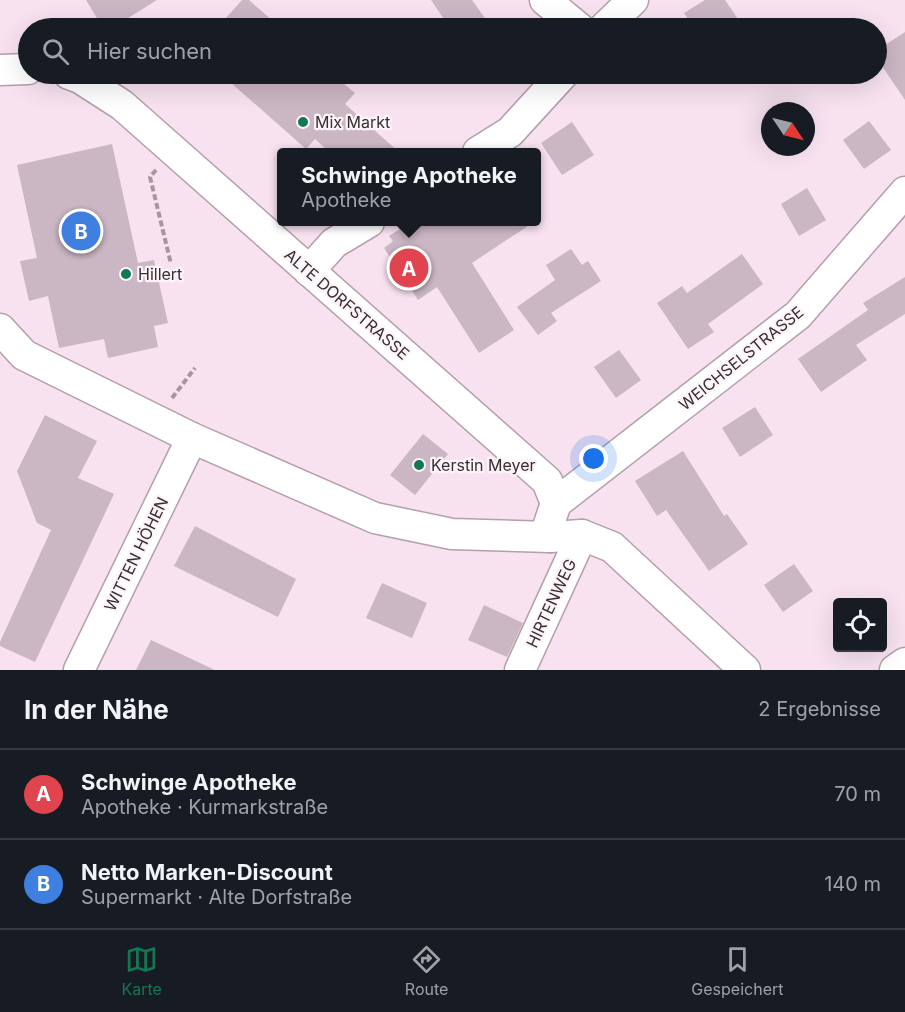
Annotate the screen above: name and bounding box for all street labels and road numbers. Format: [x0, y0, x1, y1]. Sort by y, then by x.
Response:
street label: ALTE DORFSTRASSE [281, 245, 413, 363]
street label: WEICHSELSTRASSE [675, 302, 807, 414]
street label: WITTEN HÖHEN [100, 494, 172, 614]
street label: HIRTENWEG [522, 555, 580, 651]

